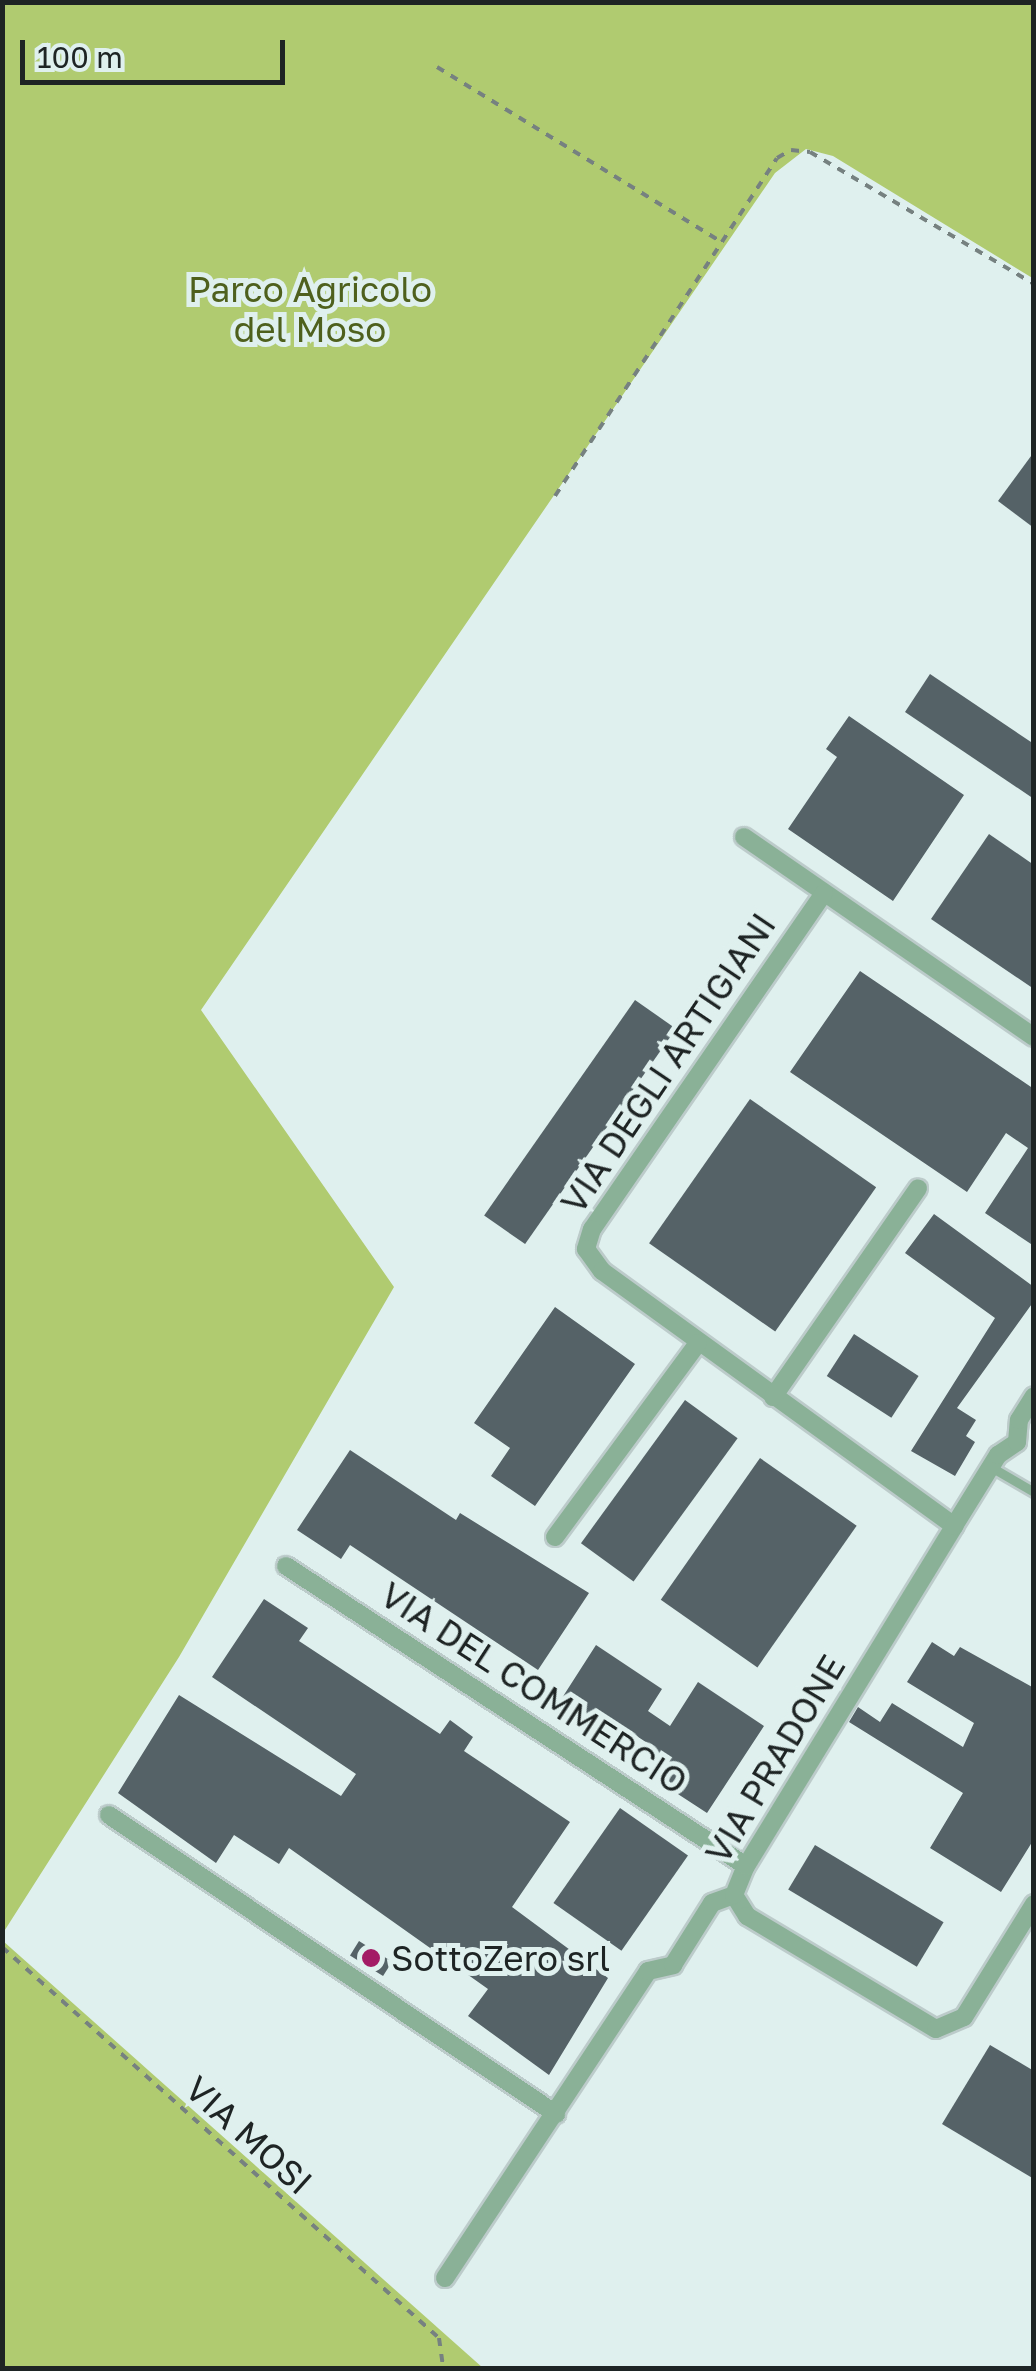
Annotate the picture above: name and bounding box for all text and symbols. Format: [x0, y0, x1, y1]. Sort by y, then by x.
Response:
scale bar [25, 20, 290, 82]
text: 100 m [37, 39, 123, 75]
park label: Parco Agricolo del Moso [188, 268, 432, 350]
street label: VIA DEGLI ARTIGIANI [552, 905, 784, 1221]
street label: VIA DEL COMMERCIO [373, 1573, 695, 1803]
street label: VIA PRADONE [696, 1647, 854, 1871]
place label: SottoZero srl [391, 1937, 610, 1979]
marker: SottoZero srl [360, 1947, 382, 1969]
street label: VIA MOSI [177, 2067, 321, 2203]

